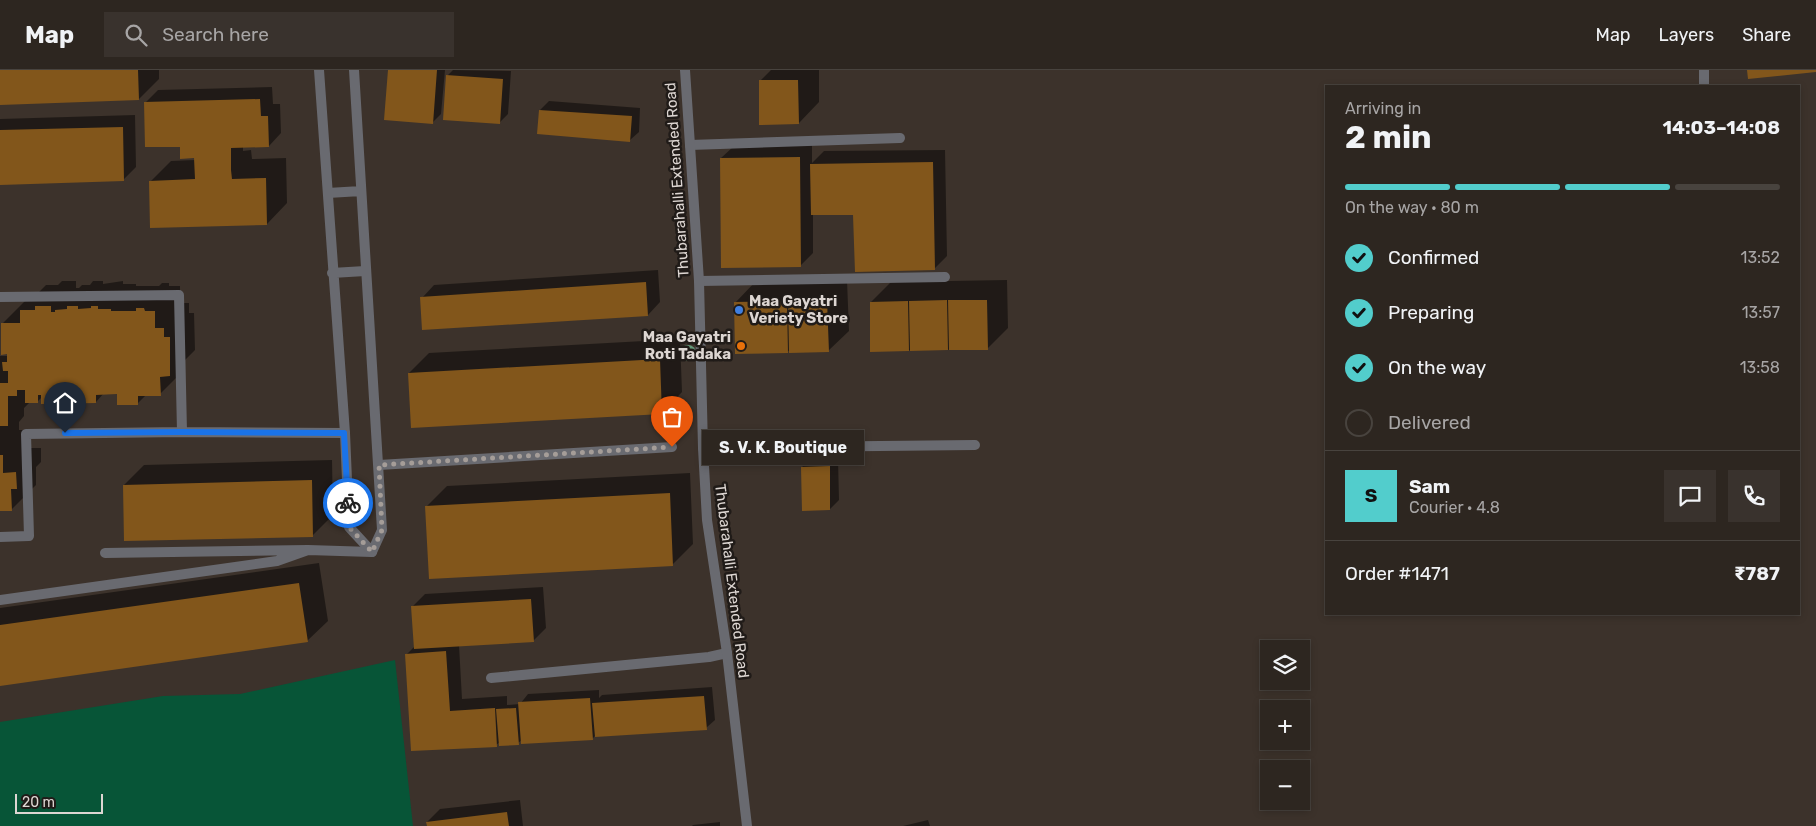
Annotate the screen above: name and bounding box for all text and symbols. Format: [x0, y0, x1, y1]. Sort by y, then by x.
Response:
search box [104, 12, 454, 57]
text: Map [25, 21, 74, 49]
icon: search [122, 21, 150, 49]
text: Search here [162, 23, 269, 46]
text: Map [1596, 24, 1631, 46]
text: Layers [1659, 24, 1714, 46]
text: Share [1742, 24, 1791, 46]
street label: Thubarahalli Extended Road [661, 82, 693, 278]
text: Arriving in [1345, 99, 1421, 118]
text: 14:03–14:08 [1663, 116, 1780, 139]
text: 2 min [1345, 118, 1432, 156]
text: On the way · 80 m [1345, 198, 1479, 217]
icon: check [1345, 244, 1373, 272]
text: Confirmed [1388, 246, 1479, 269]
text: 13:52 [1741, 248, 1780, 267]
place label: Maa Gayatri Veriety Store [749, 292, 848, 327]
icon: check [1345, 299, 1373, 327]
text: Preparing [1388, 301, 1474, 324]
text: 13:57 [1742, 303, 1780, 322]
marker: Maa Gayatri Veriety Store [733, 304, 745, 316]
place label: Maa Gayatri Roti Tadaka [643, 328, 731, 363]
marker: Maa Gayatri Roti Tadaka [735, 340, 747, 352]
icon: check [1345, 354, 1373, 382]
text: On the way [1388, 356, 1486, 379]
text: 13:58 [1740, 358, 1780, 377]
pin [44, 382, 86, 433]
icon: home [51, 389, 79, 417]
pin [651, 396, 693, 447]
icon: bag [658, 403, 686, 431]
text: Delivered [1388, 411, 1471, 434]
callout: S. V. K. Boutique [702, 430, 864, 464]
text: S. V. K. Boutique [719, 438, 847, 457]
button: chat [1664, 470, 1716, 522]
button: phone [1728, 470, 1780, 522]
text: Sam [1409, 475, 1450, 498]
courier [323, 478, 373, 528]
street label: Thubarahalli Extended Road [711, 483, 753, 679]
text: S [1365, 484, 1377, 507]
icon: bike [334, 489, 362, 517]
text: Courier · 4.8 [1409, 498, 1500, 517]
text: Order #1471 [1345, 562, 1449, 585]
text: ₹787 [1734, 562, 1780, 585]
map controls [1260, 640, 1310, 810]
button: layers [1260, 640, 1310, 690]
button: + [1260, 700, 1310, 750]
button: − [1260, 760, 1310, 810]
scale bar [15, 791, 102, 814]
text: 20 m [22, 794, 55, 811]

